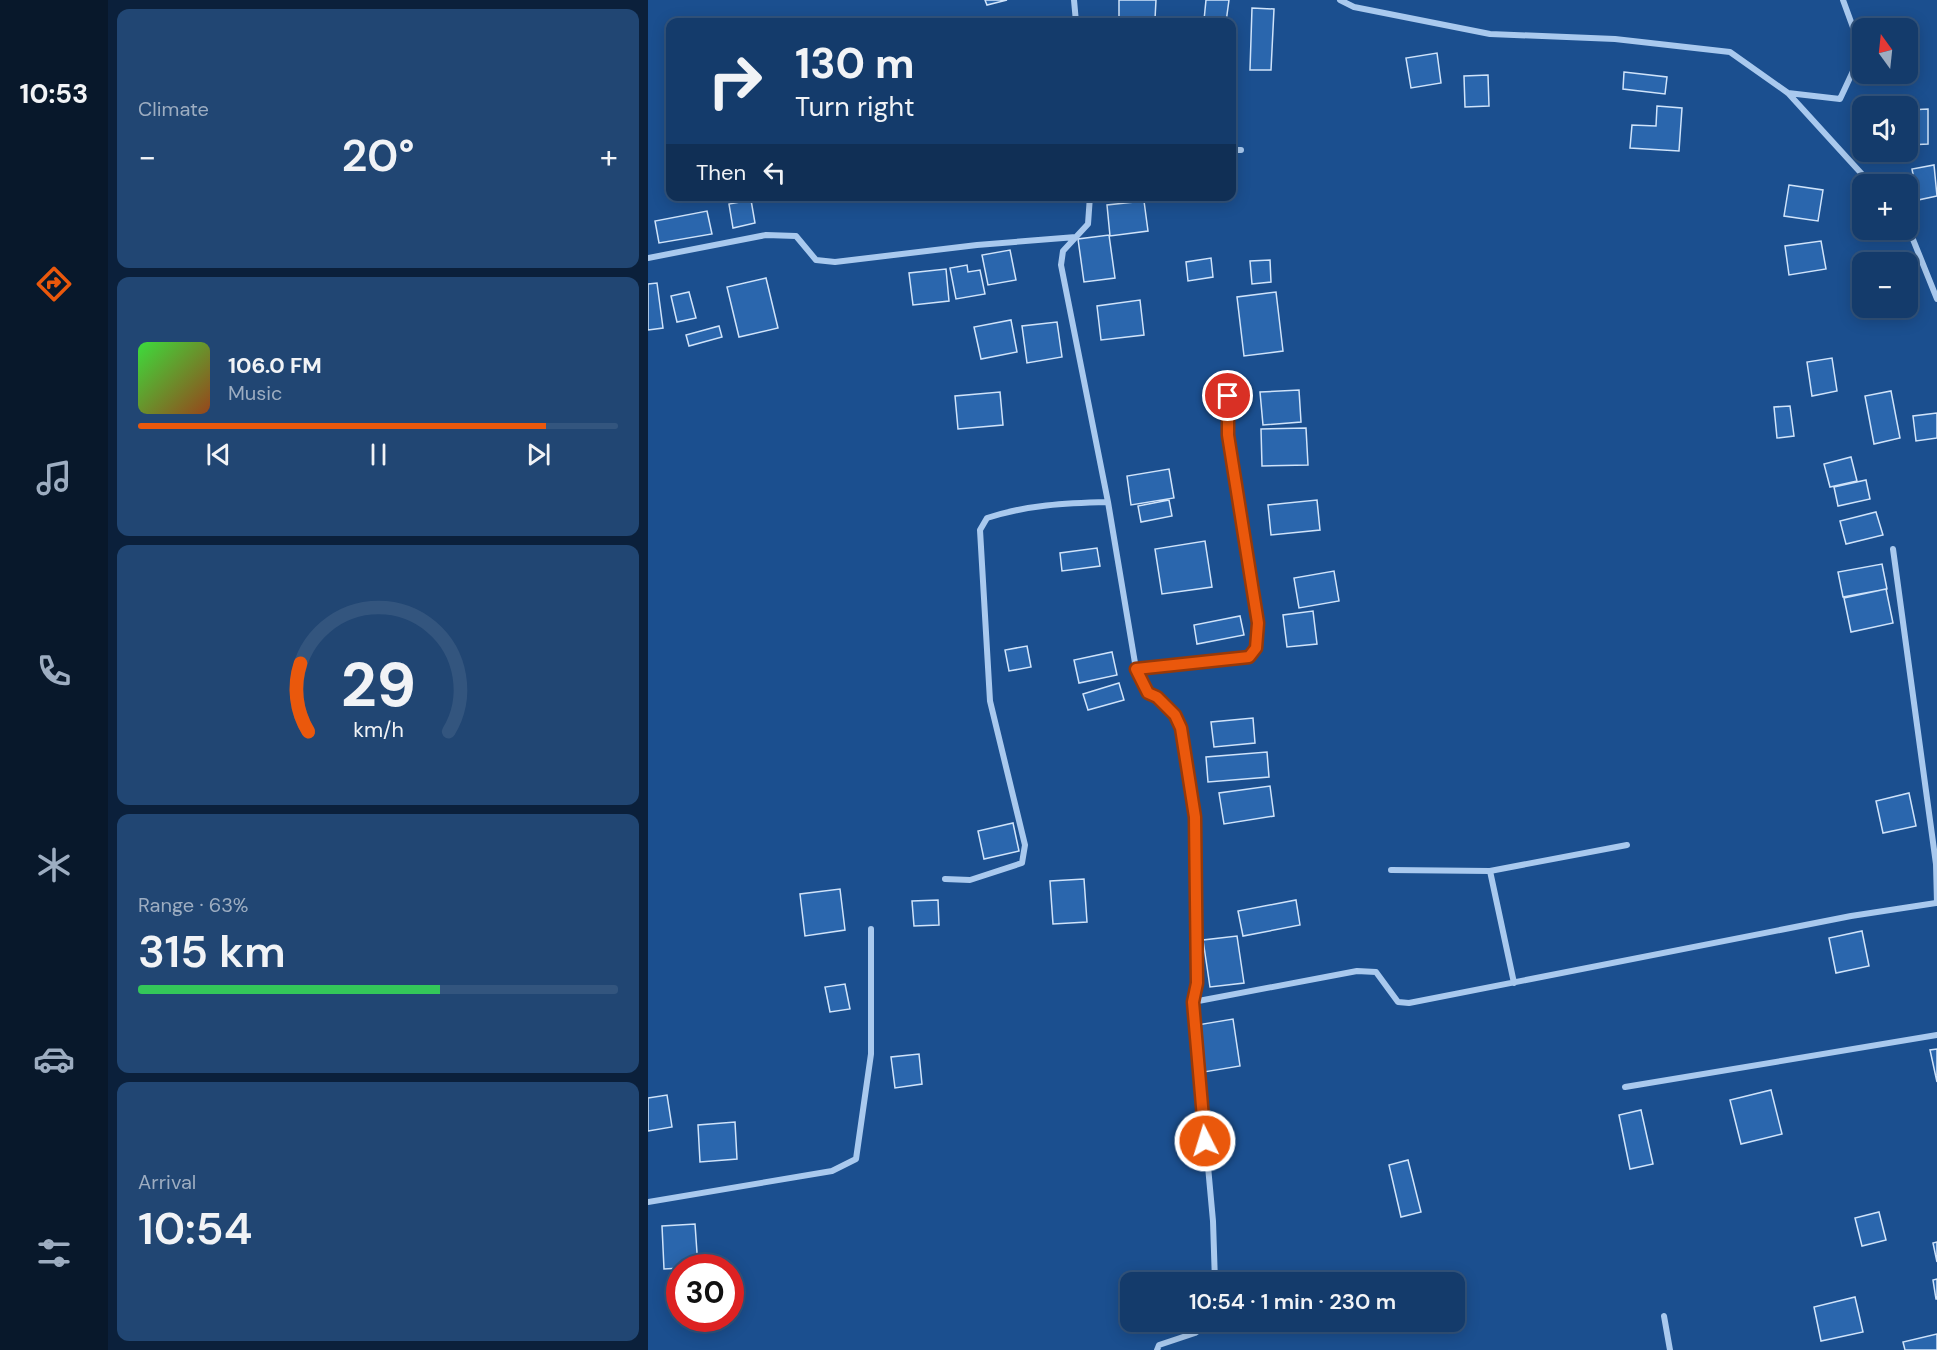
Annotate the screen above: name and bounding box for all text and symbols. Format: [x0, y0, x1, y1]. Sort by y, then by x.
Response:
north arrow [1852, 18, 1918, 84]
map controls [1852, 18, 1918, 318]
text: 130 m [795, 36, 915, 91]
icon: right [696, 42, 774, 120]
text: 10:53 [20, 76, 88, 111]
text: Turn right [795, 89, 915, 124]
text: Climate [138, 96, 209, 122]
button: sound [1852, 96, 1918, 162]
text: 20° [341, 126, 415, 185]
text: − [138, 135, 156, 178]
text: + [600, 135, 618, 178]
icon: left [758, 156, 791, 189]
text: Then [696, 158, 746, 187]
button: + [1852, 174, 1918, 240]
button: − [1852, 252, 1918, 318]
icon: directions [33, 263, 75, 305]
text: 106.0 FM [228, 351, 322, 380]
pin [1202, 370, 1253, 421]
icon: arrive [1211, 379, 1244, 412]
text: Music [228, 380, 283, 406]
icon: previous [202, 438, 235, 471]
icon: pause [362, 438, 395, 471]
icon: next [522, 438, 555, 471]
icon: music [33, 457, 75, 499]
text: 29 [340, 644, 416, 725]
icon: phone [33, 650, 75, 692]
text: km/h [353, 716, 403, 744]
icon: climate [33, 844, 75, 886]
text: Range · 63% [138, 892, 248, 918]
text: 315 km [138, 922, 286, 981]
icon: car [33, 1038, 75, 1080]
position arrow [1173, 1109, 1237, 1173]
text: Arrival [138, 1169, 196, 1195]
text: 10:54 [138, 1199, 252, 1258]
icon: filters [33, 1232, 75, 1274]
speed limit sign: 30 [666, 1254, 744, 1332]
text: 10:54 · 1 min · 230 m [1189, 1287, 1396, 1316]

